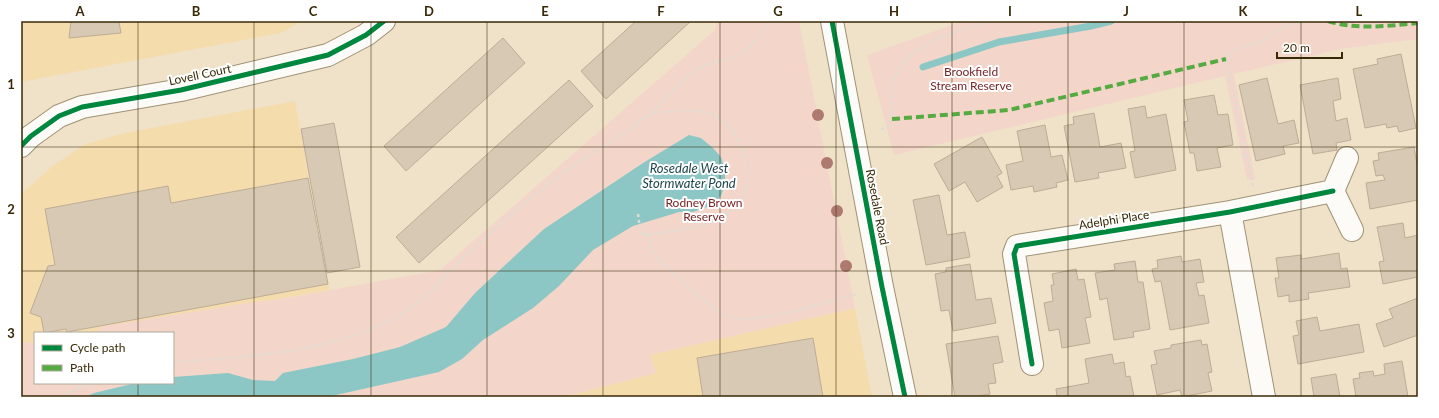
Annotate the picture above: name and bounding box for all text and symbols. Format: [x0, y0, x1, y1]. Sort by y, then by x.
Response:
text: A [74, 3, 85, 19]
text: B [192, 3, 201, 19]
text: C [309, 3, 318, 19]
text: D [424, 3, 434, 19]
text: E [541, 3, 549, 19]
text: F [657, 3, 665, 19]
text: G [773, 3, 783, 19]
text: H [889, 3, 899, 19]
text: I [1008, 3, 1012, 19]
text: J [1123, 3, 1129, 19]
text: K [1239, 3, 1249, 19]
text: L [1356, 3, 1363, 19]
scale bar [1277, 34, 1342, 60]
text: 20 m [1283, 40, 1310, 55]
street label: Lovell Court [167, 60, 233, 88]
park label: Brookfield Stream Reserve [930, 64, 1012, 93]
text: 1 [7, 76, 15, 92]
water label: Rosedale West Stormwater Pond [642, 160, 736, 191]
street label: Rosedale Road [863, 168, 892, 246]
park label: Rodney Brown Reserve [665, 195, 743, 224]
text: 2 [7, 201, 15, 217]
street label: Adelphi Place [1078, 207, 1150, 232]
text: 3 [7, 325, 15, 341]
legend [34, 332, 174, 384]
text: Cycle path [70, 340, 125, 355]
text: Path [70, 360, 94, 375]

